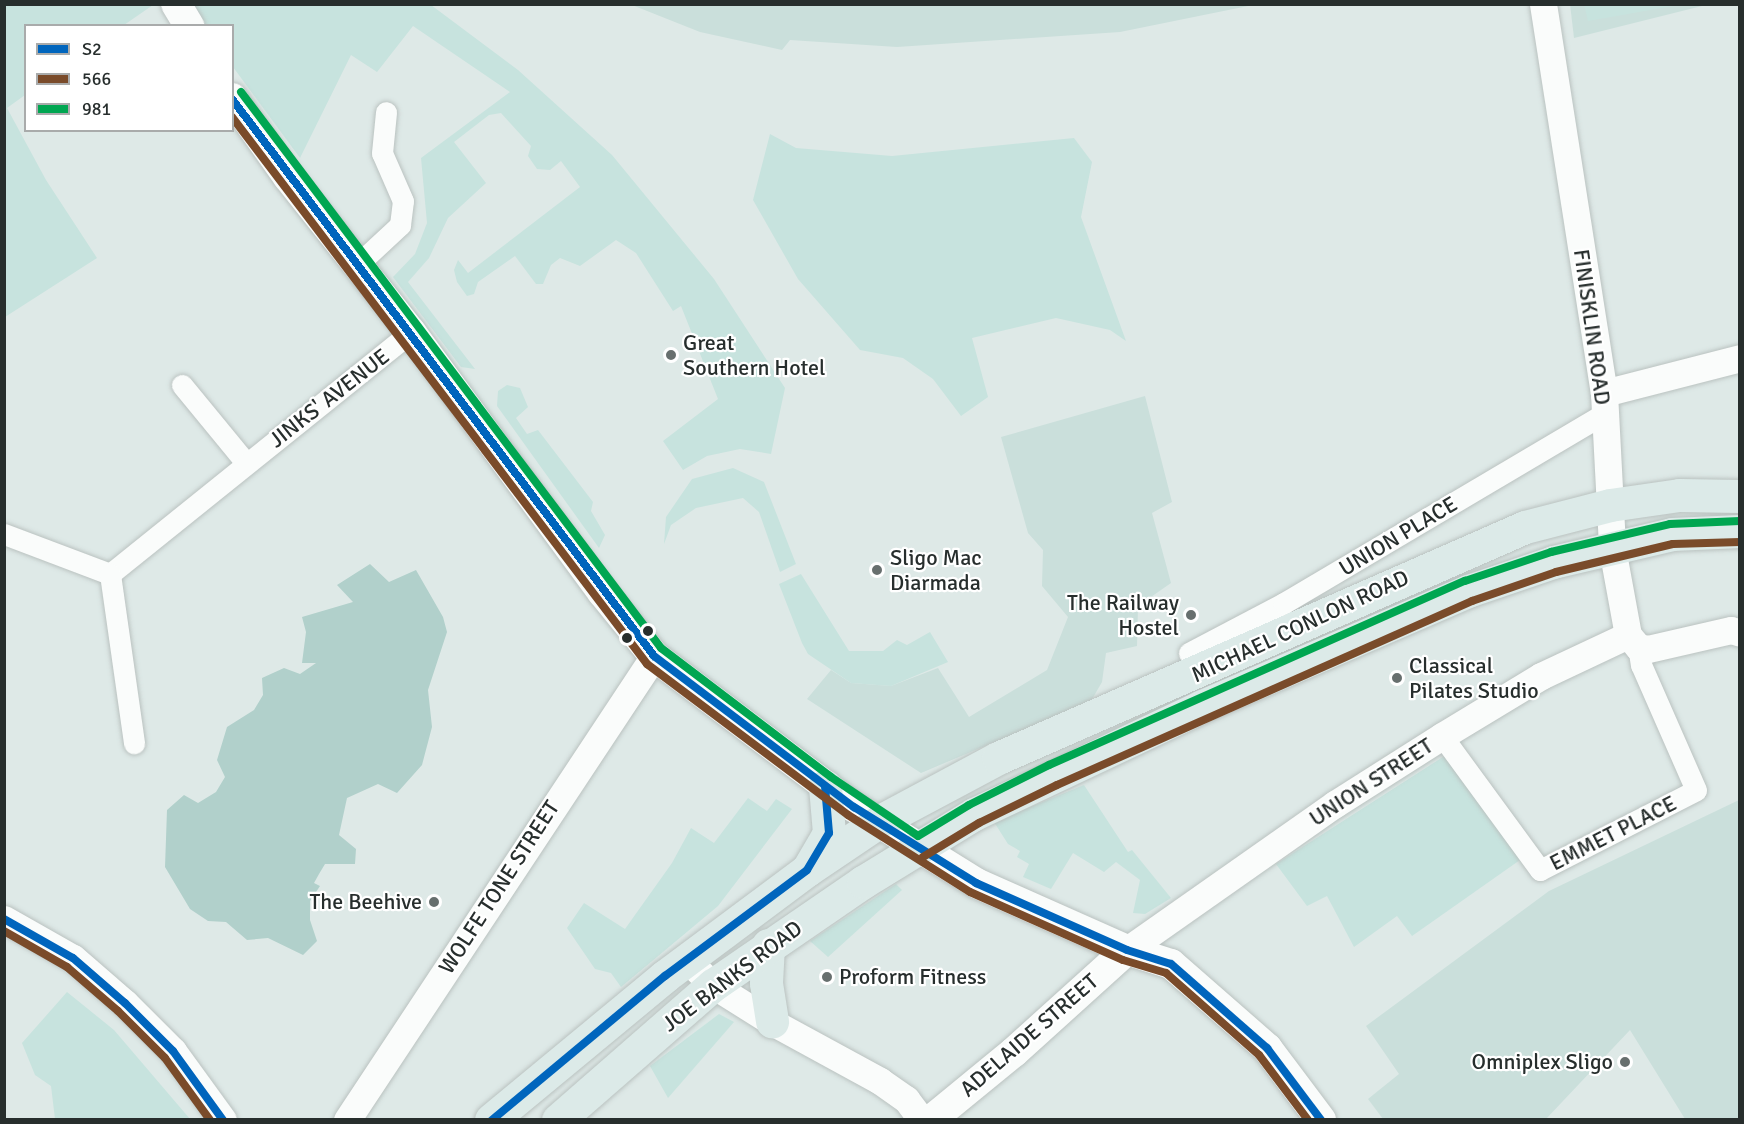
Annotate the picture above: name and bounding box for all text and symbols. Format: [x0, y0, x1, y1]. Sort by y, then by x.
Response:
legend [24, 24, 234, 132]
text: S2 [82, 38, 102, 60]
text: 566 [82, 68, 111, 90]
text: 981 [82, 98, 111, 120]
street label: FINISKLIN ROAD [1568, 247, 1616, 407]
place label: Great Southern Hotel [683, 329, 825, 380]
street label: JINKS' AVENUE [264, 343, 394, 453]
marker: Great Southern Hotel [664, 348, 678, 362]
street label: UNION PLACE [1334, 490, 1462, 582]
place label: Sligo Mac Diarmada [890, 544, 982, 596]
marker: Sligo Mac Diarmada [868, 561, 886, 579]
street label: MICHAEL CONLON ROAD [1187, 564, 1413, 688]
place label: The Railway Hostel [1067, 589, 1179, 640]
marker: The Railway Hostel [1184, 608, 1198, 622]
unlabelled marker [642, 625, 654, 637]
unlabelled marker [621, 632, 633, 644]
place label: Classical Pilates Studio [1409, 652, 1539, 704]
marker: Classical Pilates Studio [1390, 671, 1404, 685]
street label: UNION STREET [1304, 732, 1438, 832]
street label: EMMET PLACE [1545, 790, 1681, 876]
street label: WOLFE TONE STREET [433, 795, 565, 979]
place label: The Beehive [310, 889, 422, 915]
marker: The Beehive [427, 895, 441, 909]
street label: JOE BANKS ROAD [657, 915, 807, 1037]
place label: Proform Fitness [839, 964, 986, 990]
street label: ADELAIDE STREET [955, 968, 1103, 1102]
marker: Proform Fitness [820, 970, 834, 984]
place label: Omniplex Sligo [1472, 1049, 1613, 1075]
marker: Omniplex Sligo [1618, 1055, 1632, 1069]

